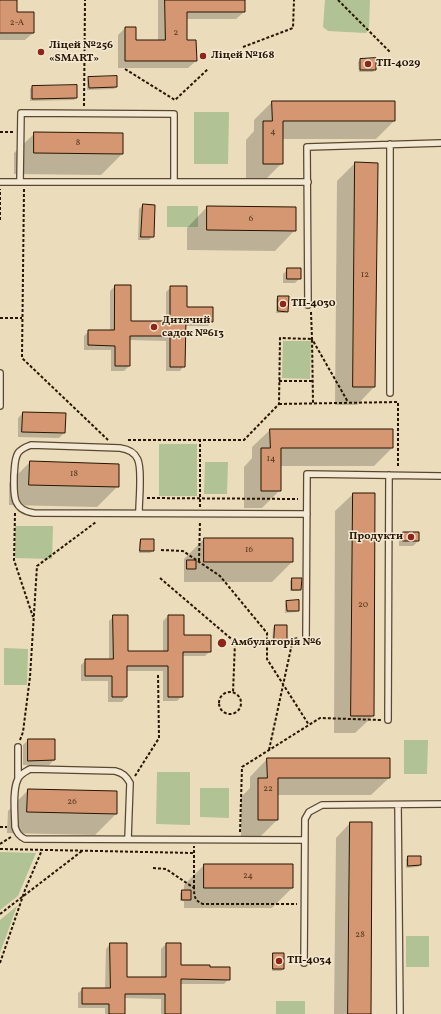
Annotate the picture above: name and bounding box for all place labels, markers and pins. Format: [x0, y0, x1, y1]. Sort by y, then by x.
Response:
place label: Ліцей №256 «SMART» [49, 39, 113, 65]
marker: Ліцей №256 «SMART» [36, 47, 46, 57]
place label: Ліцей №168 [211, 49, 274, 63]
marker: Ліцей №168 [198, 51, 208, 61]
place label: ТП-4029 [376, 57, 420, 71]
marker: ТП-4029 [363, 59, 373, 69]
place label: ТП-4030 [291, 297, 336, 311]
marker: ТП-4030 [278, 299, 288, 309]
place label: Дитячий садок №613 [162, 314, 224, 340]
marker: Дитячий садок №613 [149, 322, 159, 332]
place label: Продукти [349, 530, 403, 544]
marker: Продукти [406, 532, 416, 542]
place label: Амбулаторія №6 [231, 636, 321, 650]
marker: Амбулаторія №6 [216, 637, 228, 649]
place label: ТП-4034 [287, 954, 332, 968]
marker: ТП-4034 [274, 956, 284, 966]

